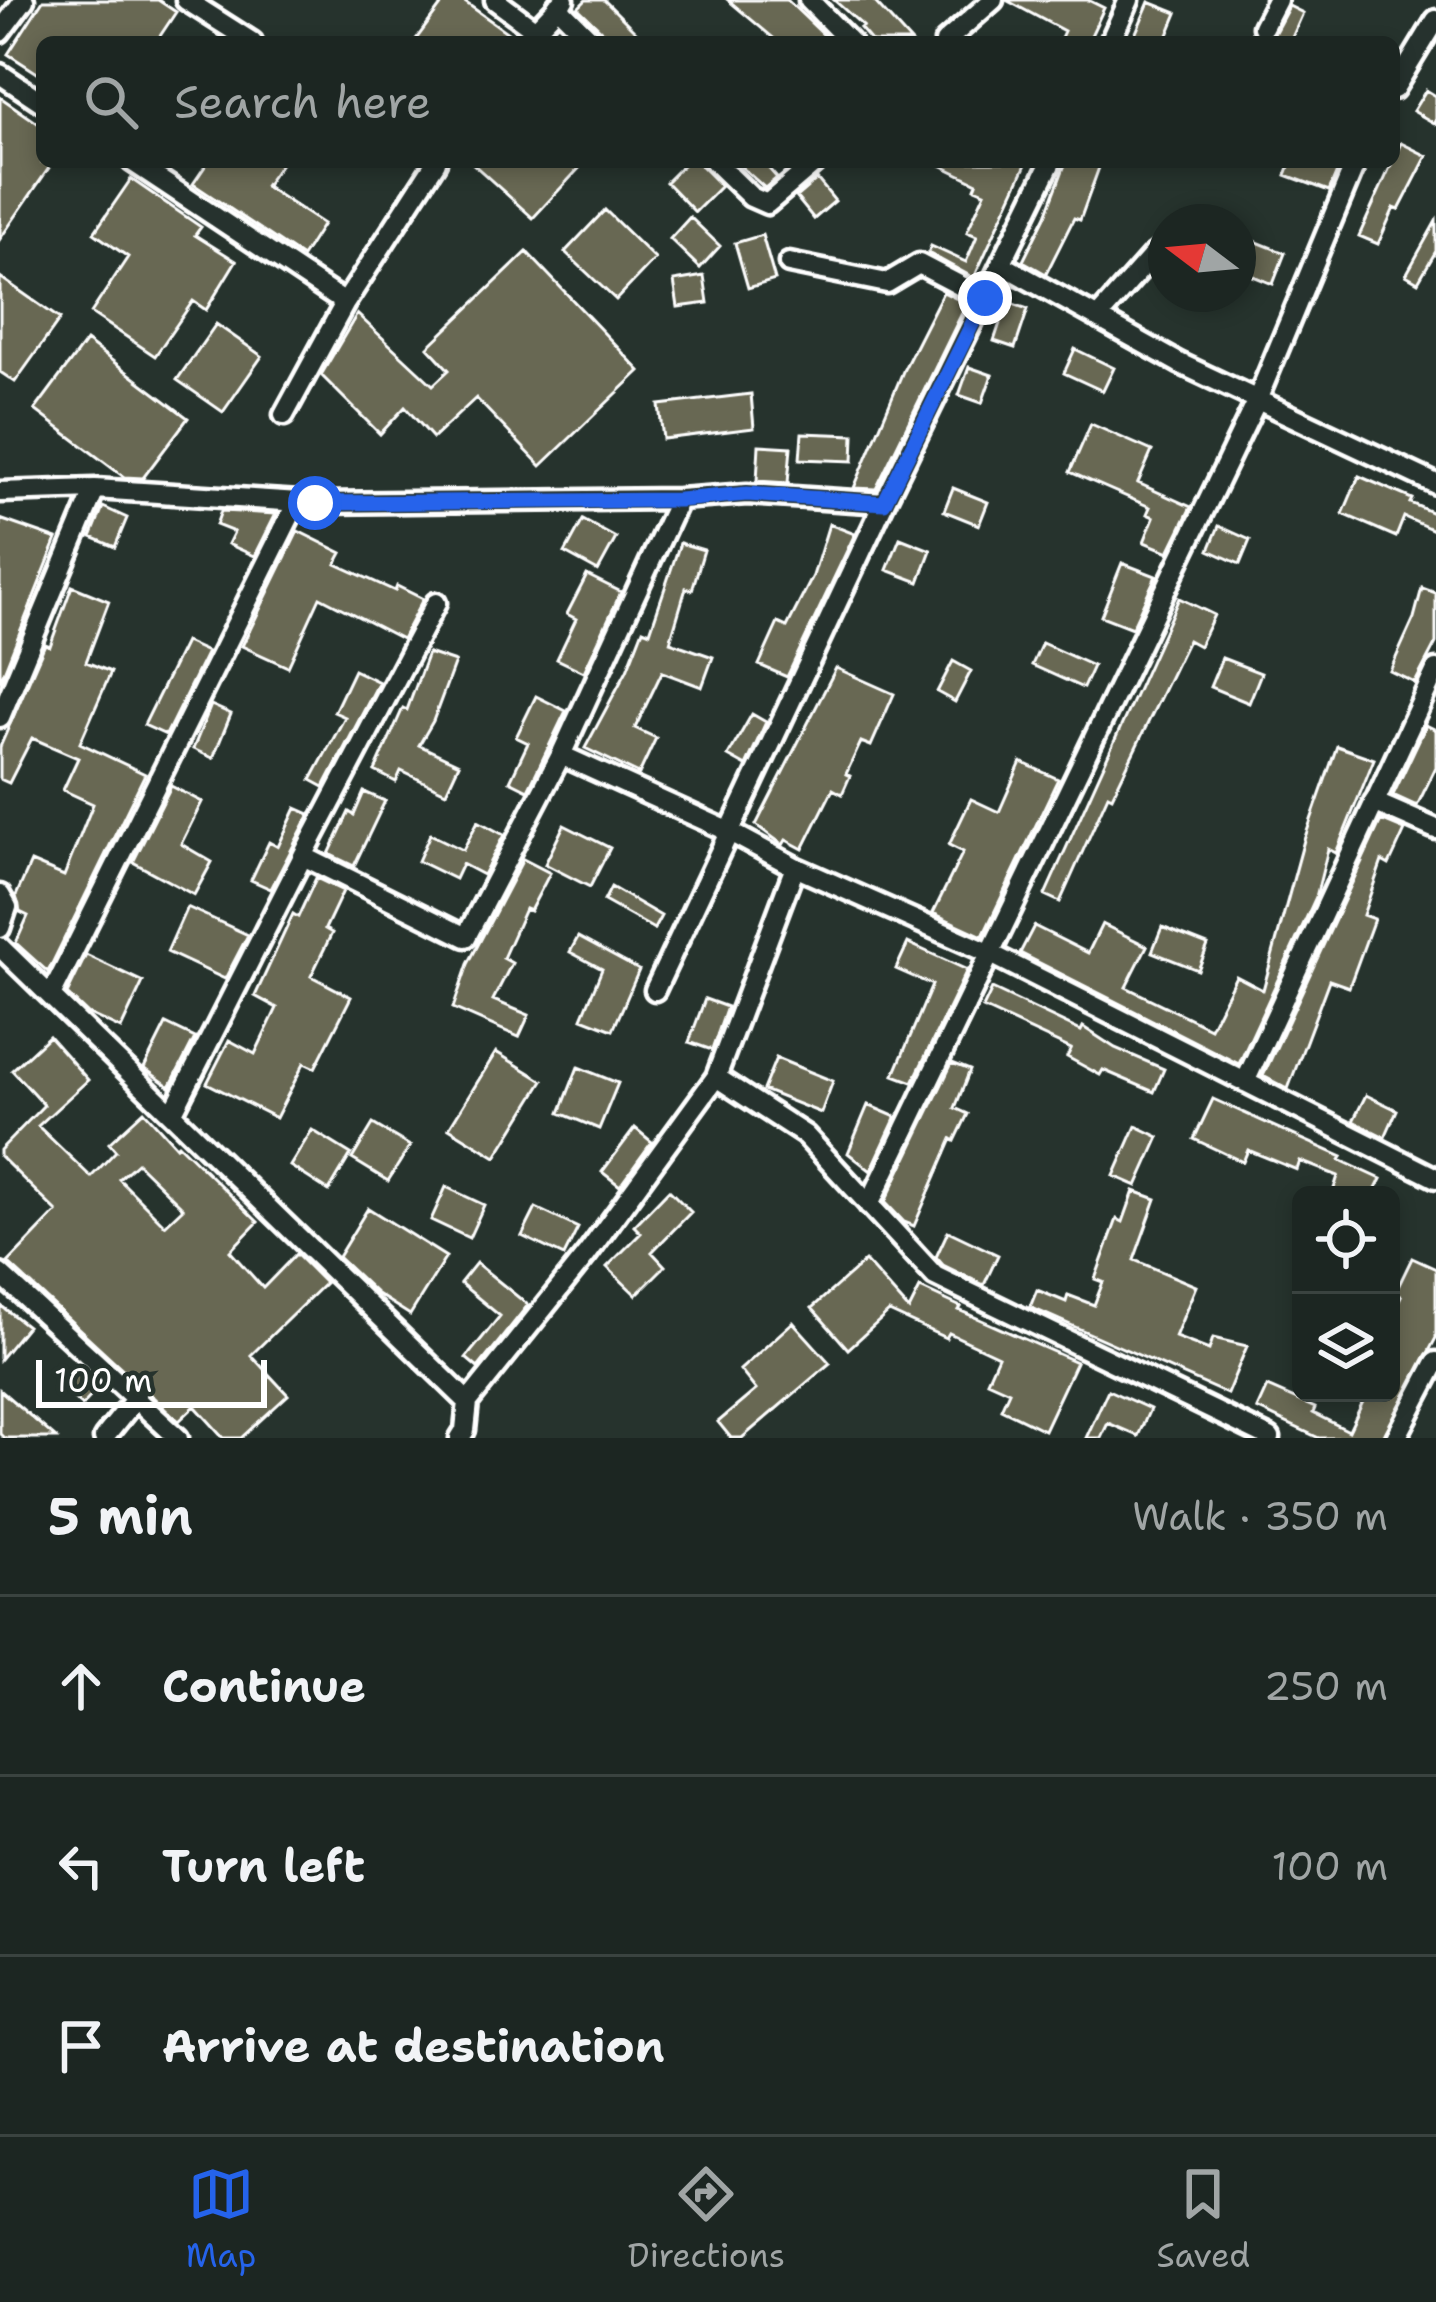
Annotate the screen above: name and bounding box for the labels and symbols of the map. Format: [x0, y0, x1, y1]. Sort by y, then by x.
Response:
north arrow [1148, 204, 1256, 312]
route end [958, 271, 1012, 325]
route start [288, 476, 342, 530]
scale bar [36, 1354, 267, 1407]

